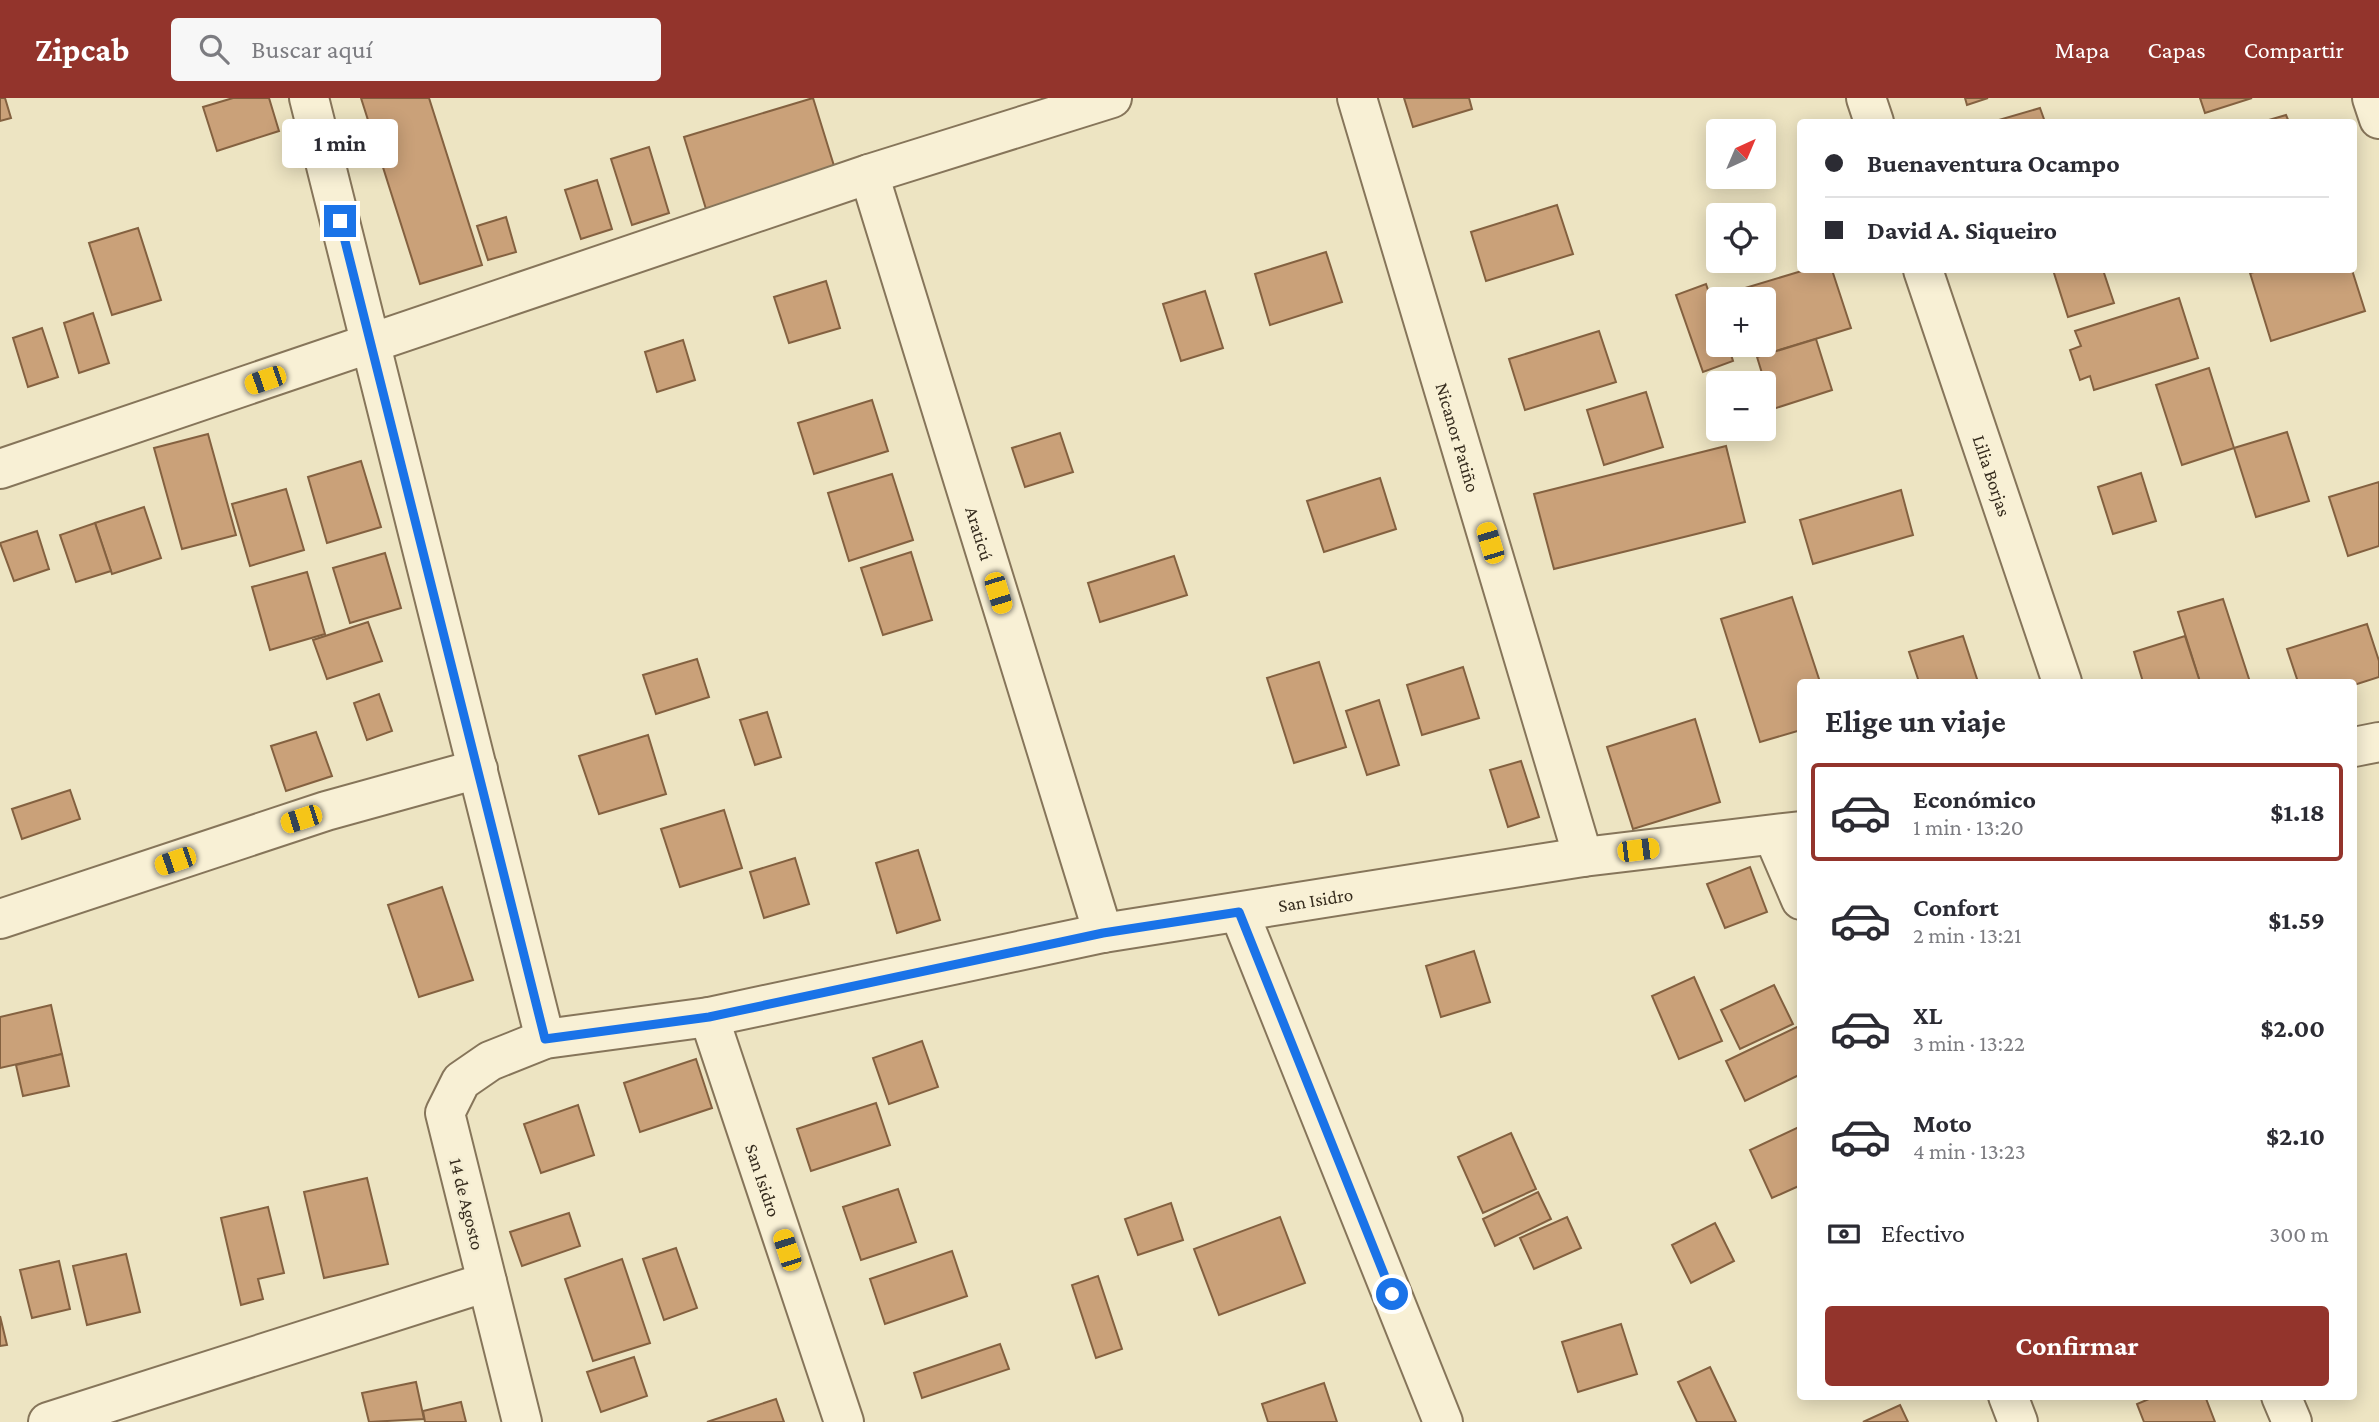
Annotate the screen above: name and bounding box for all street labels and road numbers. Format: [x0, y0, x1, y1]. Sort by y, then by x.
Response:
street label: Nicanor Patiño [1432, 380, 1484, 495]
street label: Lilia Borjas [1969, 432, 2016, 519]
street label: Araticú [962, 504, 998, 563]
street label: San Isidro [1276, 883, 1354, 916]
street label: San Isidro [741, 1141, 785, 1219]
street label: 14 de Agosto [445, 1156, 489, 1252]

